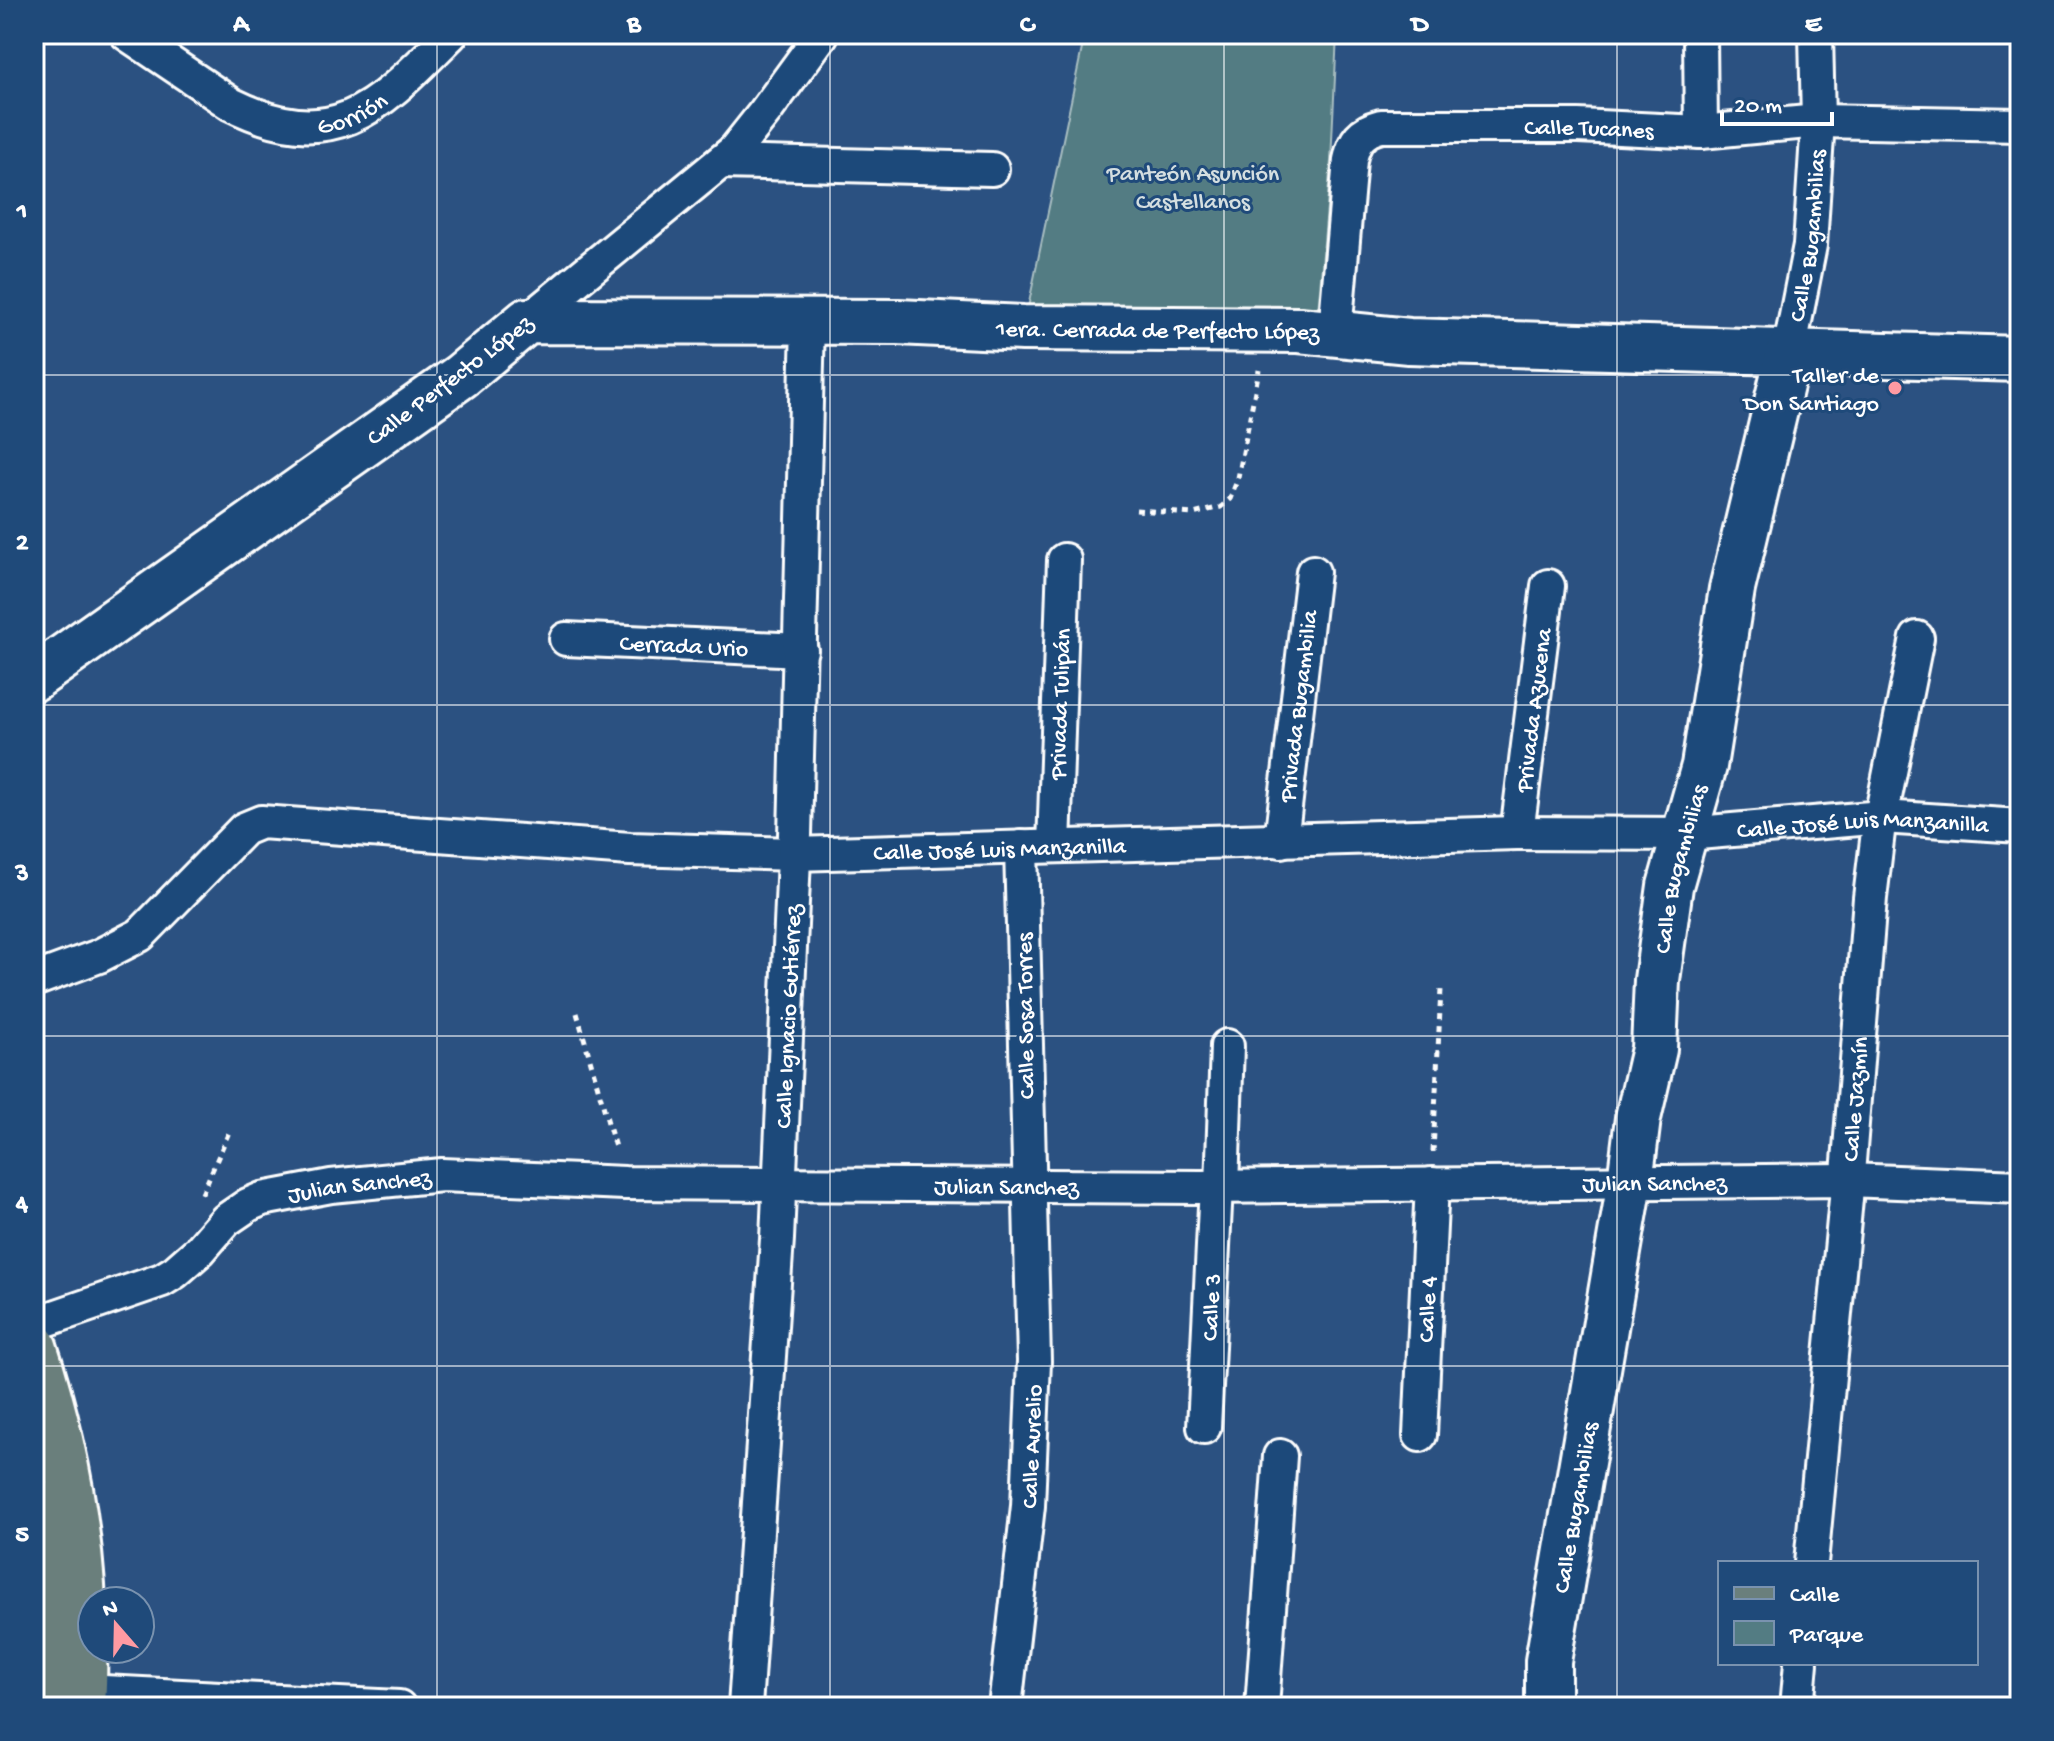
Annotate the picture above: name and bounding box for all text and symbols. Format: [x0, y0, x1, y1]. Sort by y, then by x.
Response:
text: A [232, 11, 250, 42]
text: B [626, 11, 642, 42]
text: C [1020, 11, 1037, 42]
text: D [1410, 11, 1430, 42]
text: E [1805, 11, 1823, 42]
scale bar [1722, 76, 1832, 126]
street label: Gorrión [316, 87, 395, 143]
text: 20 m [1734, 93, 1782, 122]
street label: Calle Tucanes [1524, 115, 1655, 148]
street label: Calle Bugambilias [1784, 148, 1834, 325]
park label: Panteón Asunción Castellanos [1106, 161, 1280, 218]
text: 1 [16, 198, 27, 229]
street label: Calle Perfecto López [362, 309, 541, 454]
street label: 1era. Cerrada de Perfecto López [994, 316, 1322, 350]
place label: Taller de Don Santiago [1742, 363, 1880, 420]
marker: Taller de Don Santiago [1886, 379, 1904, 397]
text: 2 [16, 529, 29, 560]
street label: Privada Bugambilia [1275, 608, 1326, 805]
street label: Privada Azucena [1511, 626, 1561, 795]
street label: Privada Tulipán [1045, 627, 1080, 781]
street label: Cerrada Urio [619, 631, 749, 666]
street label: Calle Bugambilias [1650, 781, 1716, 956]
street label: Calle José Luis Manzanilla [1736, 806, 1990, 848]
street label: Calle José Luis Manzanilla [873, 833, 1127, 870]
text: 3 [14, 860, 29, 891]
street label: Calle Ignacio Gutiérrez [771, 902, 810, 1129]
street label: Calle Sosa Torres [1012, 931, 1043, 1099]
street label: Calle Jazmín [1838, 1035, 1877, 1163]
street label: Julian Sanchez [286, 1165, 434, 1212]
street label: Julian Sanchez [1582, 1170, 1729, 1201]
street label: Julian Sanchez [934, 1174, 1080, 1204]
text: 4 [15, 1190, 29, 1221]
street label: Calle 3 [1197, 1273, 1230, 1342]
street label: Calle 4 [1413, 1275, 1446, 1343]
street label: Calle Aurelio [1017, 1384, 1051, 1509]
street label: Calle Bugambilias [1549, 1419, 1607, 1596]
text: 5 [15, 1521, 29, 1552]
legend [1718, 1561, 1978, 1665]
text: Calle [1790, 1582, 1840, 1611]
north arrow [76, 1585, 156, 1665]
text: N [99, 1595, 122, 1625]
text: Parque [1789, 1622, 1864, 1651]

